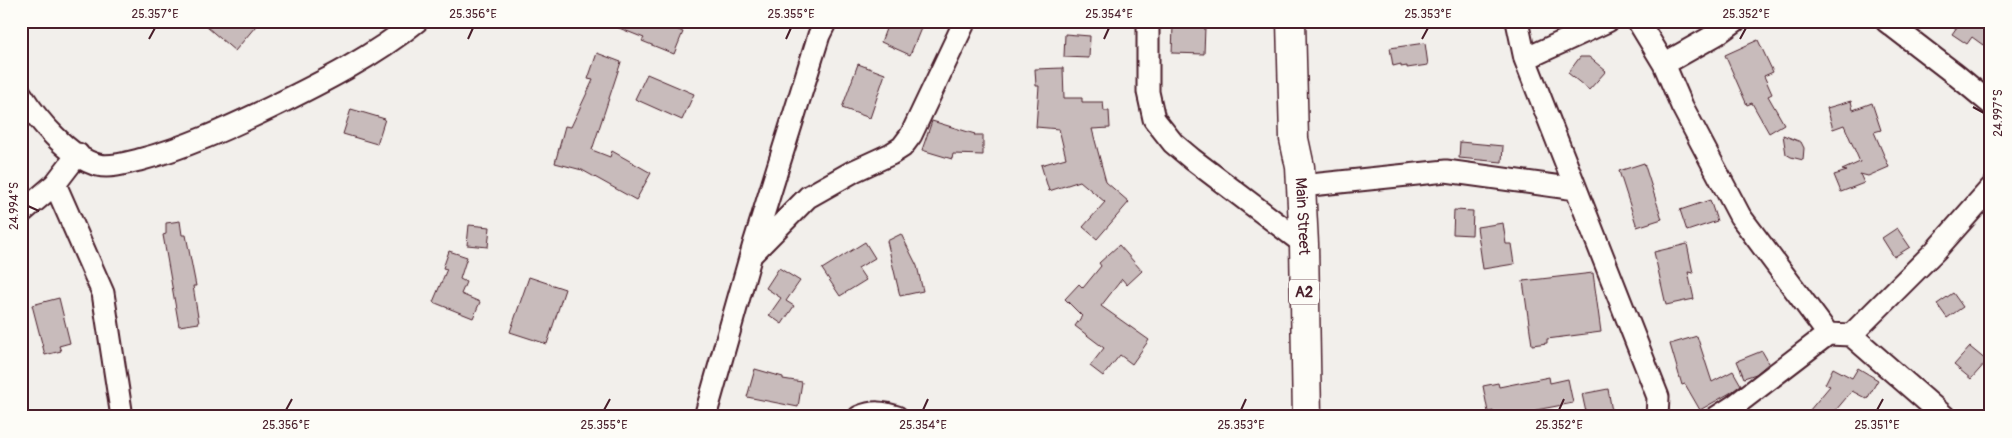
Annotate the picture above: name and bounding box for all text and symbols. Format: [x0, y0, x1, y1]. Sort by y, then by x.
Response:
text: 25.357°E [132, 7, 178, 22]
text: 25.356°E [449, 7, 497, 22]
text: 25.355°E [767, 7, 815, 22]
text: 25.354°E [1085, 7, 1133, 22]
text: 25.353°E [1404, 7, 1452, 22]
text: 25.352°E [1722, 7, 1770, 22]
text: 24.997°S [1991, 89, 2006, 137]
street label: Main Street [1291, 177, 1314, 256]
text: 24.994°S [7, 182, 22, 230]
road number: A2 [1289, 280, 1319, 304]
text: 25.356°E [262, 418, 310, 433]
text: 25.355°E [580, 418, 628, 433]
text: 25.354°E [899, 418, 947, 433]
text: 25.353°E [1217, 418, 1265, 433]
text: 25.352°E [1535, 418, 1583, 433]
text: 25.351°E [1854, 418, 1900, 433]

